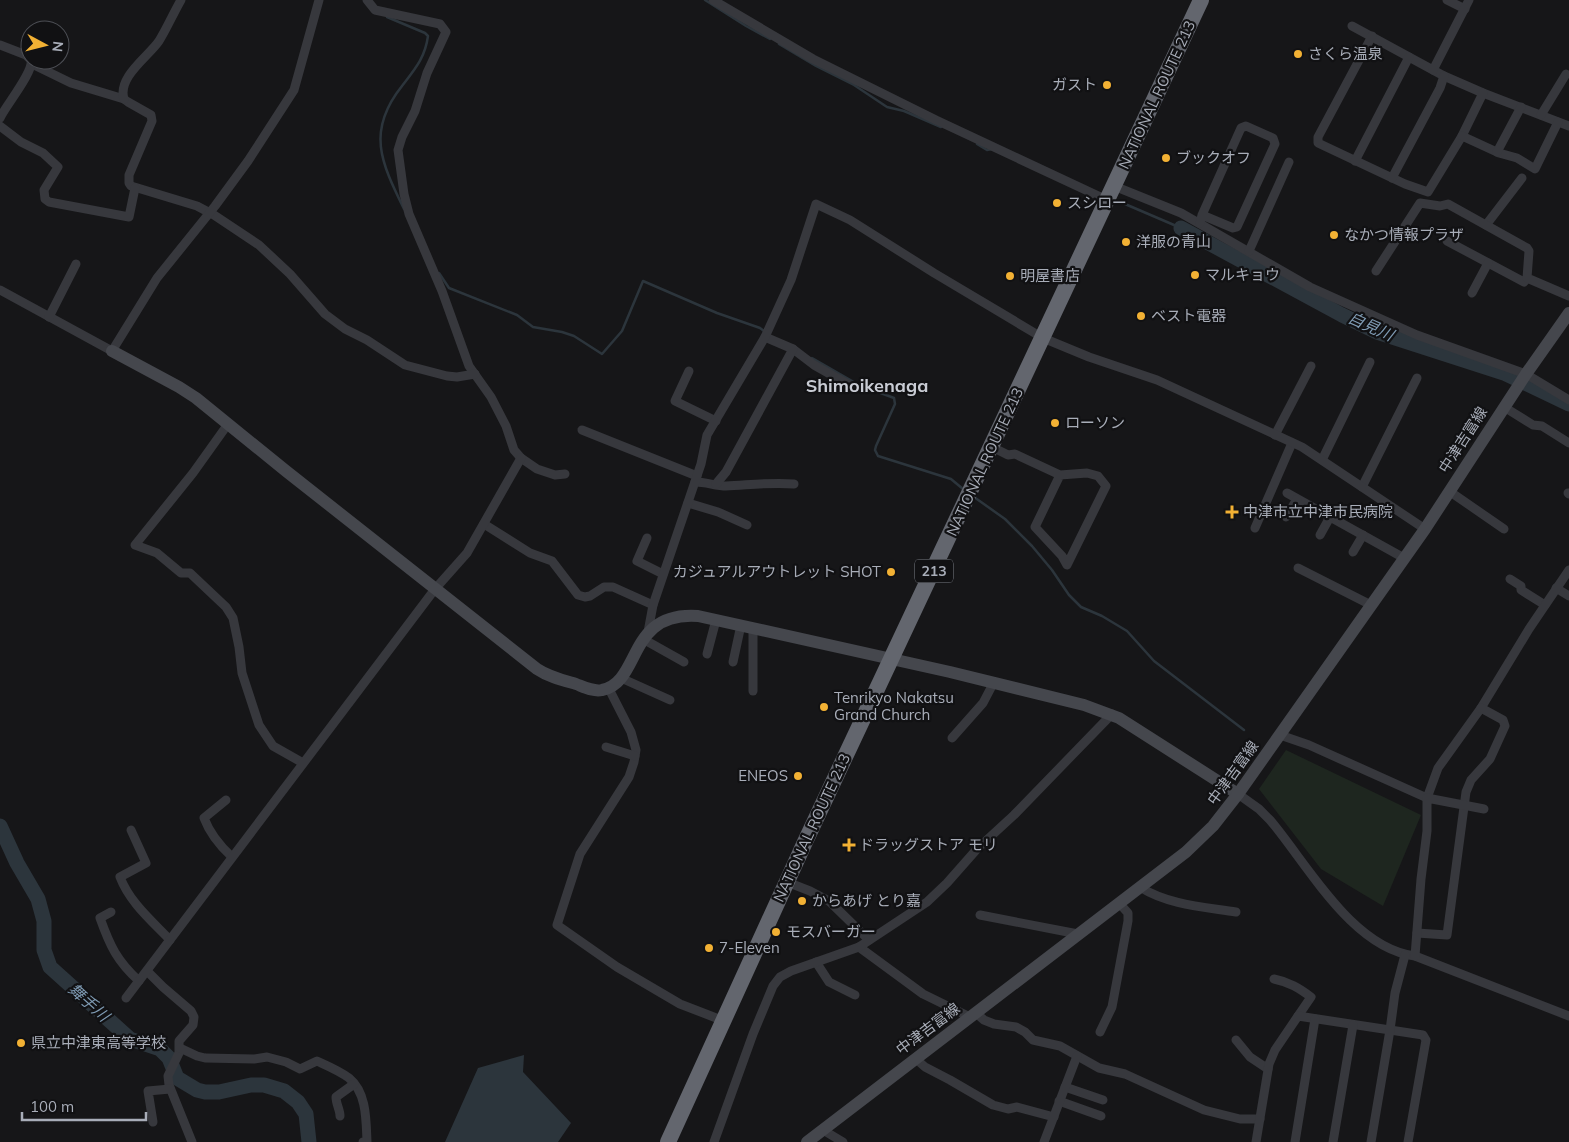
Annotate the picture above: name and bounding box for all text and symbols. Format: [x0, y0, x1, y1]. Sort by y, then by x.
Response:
street label: NATIONAL ROUTE 213 [1114, 18, 1199, 172]
north arrow [20, 20, 70, 70]
text: N [48, 40, 67, 53]
place label: さくら温泉 [1308, 44, 1383, 63]
marker: さくら温泉 [1292, 48, 1304, 60]
place label: ガスト [1052, 75, 1097, 94]
marker: ガスト [1101, 79, 1113, 91]
place label: ブックオフ [1176, 148, 1251, 167]
marker: ブックオフ [1160, 152, 1172, 164]
place label: スシロー [1067, 193, 1127, 212]
marker: スシロー [1051, 197, 1063, 209]
place label: なかつ情報プラザ [1344, 225, 1464, 244]
marker: なかつ情報プラザ [1328, 229, 1340, 241]
place label: 洋服の青山 [1136, 232, 1211, 251]
marker: 洋服の青山 [1120, 236, 1132, 248]
place label: マルキョウ [1205, 265, 1280, 284]
place label: 明屋書店 [1020, 266, 1080, 285]
marker: マルキョウ [1189, 269, 1201, 281]
marker: 明屋書店 [1004, 270, 1016, 282]
place label: ベスト電器 [1151, 306, 1226, 325]
water label: 自見川 [1345, 307, 1399, 346]
marker: ベスト電器 [1135, 310, 1147, 322]
district label: Shimoikenaga [806, 374, 928, 397]
street label: NATIONAL ROUTE 213 [942, 385, 1027, 539]
street label: 中津吉富線 [1434, 403, 1491, 476]
place label: ローソン [1065, 413, 1125, 432]
marker: ローソン [1049, 417, 1061, 429]
place label: 中津市立中津市民病院 [1243, 502, 1393, 521]
marker: 中津市立中津市民病院 [1225, 505, 1239, 519]
road number: 213 [915, 560, 953, 582]
place label: カジュアルアウトレット SHOT [673, 562, 881, 581]
marker: カジュアルアウトレット SHOT [885, 566, 897, 578]
place label: Tenrikyo Nakatsu Grand Church [834, 688, 954, 724]
marker: Tenrikyo Nakatsu Grand Church [818, 701, 830, 713]
street label: 中津吉富線 [1203, 737, 1262, 809]
street label: NATIONAL ROUTE 213 [769, 751, 854, 905]
place label: ENEOS [738, 766, 788, 785]
marker: ENEOS [792, 770, 804, 782]
place label: ドラッグストア モリ [859, 835, 998, 854]
marker: ドラッグストア モリ [843, 839, 855, 851]
place label: からあげ とり嘉 [812, 891, 921, 910]
marker: からあげ とり嘉 [796, 895, 808, 907]
place label: モスバーガー [786, 922, 876, 941]
marker: モスバーガー [770, 926, 782, 938]
place label: 7-Eleven [719, 938, 780, 957]
marker: 7-Eleven [703, 942, 715, 954]
water label: 舞手川 [64, 979, 115, 1027]
street label: 中津吉富線 [892, 998, 963, 1059]
place label: 県立中津東高等学校 [31, 1033, 166, 1052]
marker: 県立中津東高等学校 [15, 1037, 27, 1049]
scale bar [22, 1090, 146, 1122]
text: 100 m [30, 1097, 74, 1116]

